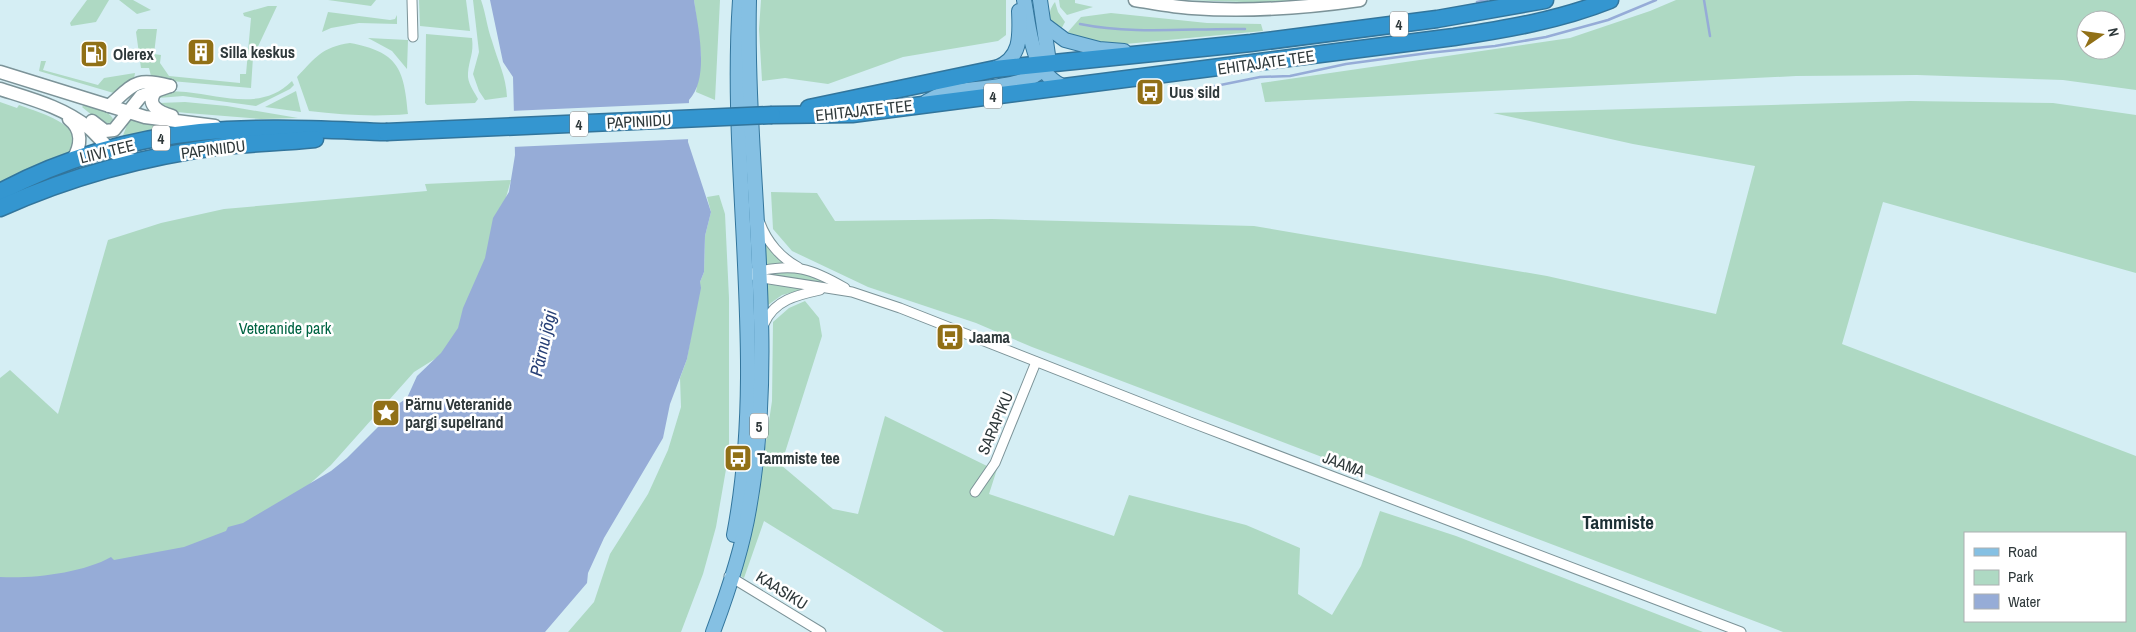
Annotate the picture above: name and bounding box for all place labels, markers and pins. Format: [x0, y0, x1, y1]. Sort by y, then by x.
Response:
building icon: Silla keskus [186, 37, 216, 67]
fuel station icon: Olerex [79, 39, 109, 69]
place label: Silla keskus [220, 41, 295, 63]
place label: Olerex [113, 43, 155, 65]
bus stop icon: Uus sild [1135, 77, 1165, 107]
place label: Uus sild [1169, 81, 1220, 103]
bus stop icon: Jaama [935, 322, 965, 352]
place label: Jaama [969, 326, 1011, 348]
place label: Pärnu Veteranide pargi supelrand [405, 393, 512, 433]
place icon: Pärnu Veteranide pargi supelrand [371, 398, 401, 428]
bus stop icon: Tammiste tee [723, 443, 753, 473]
place label: Tammiste tee [757, 447, 840, 469]

